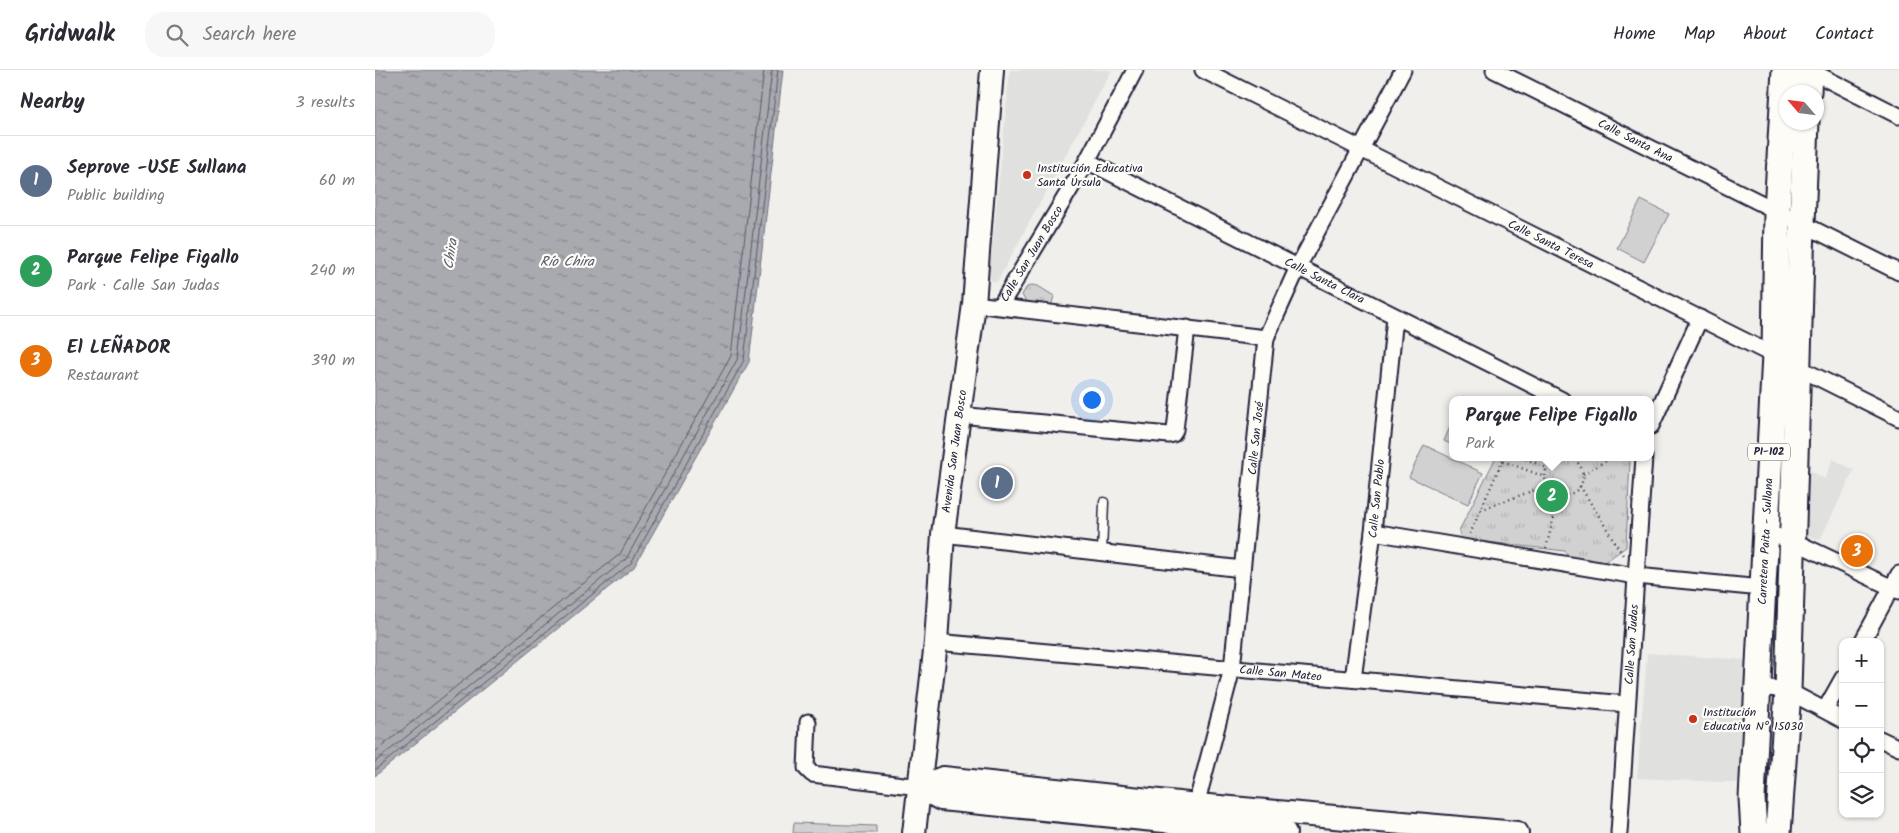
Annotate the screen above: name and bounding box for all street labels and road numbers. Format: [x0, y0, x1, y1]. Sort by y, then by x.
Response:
street label: Calle Santa Ana [1595, 114, 1677, 167]
street label: Calle San Juan Bosco [995, 202, 1068, 306]
street label: Calle Santa Teresa [1504, 214, 1598, 274]
street label: Calle Santa Clara [1281, 252, 1368, 309]
street label: Avenida San Juan Bosco [936, 389, 972, 514]
street label: Calle San José [1242, 400, 1269, 476]
road number: PI-102 [1748, 444, 1790, 461]
street label: Calle San Pablo [1363, 458, 1390, 539]
street label: Carretera Paita - Sullana [1753, 477, 1778, 605]
street label: Calle San Judas [1619, 604, 1644, 685]
street label: Calle San Mateo [1239, 660, 1323, 686]

